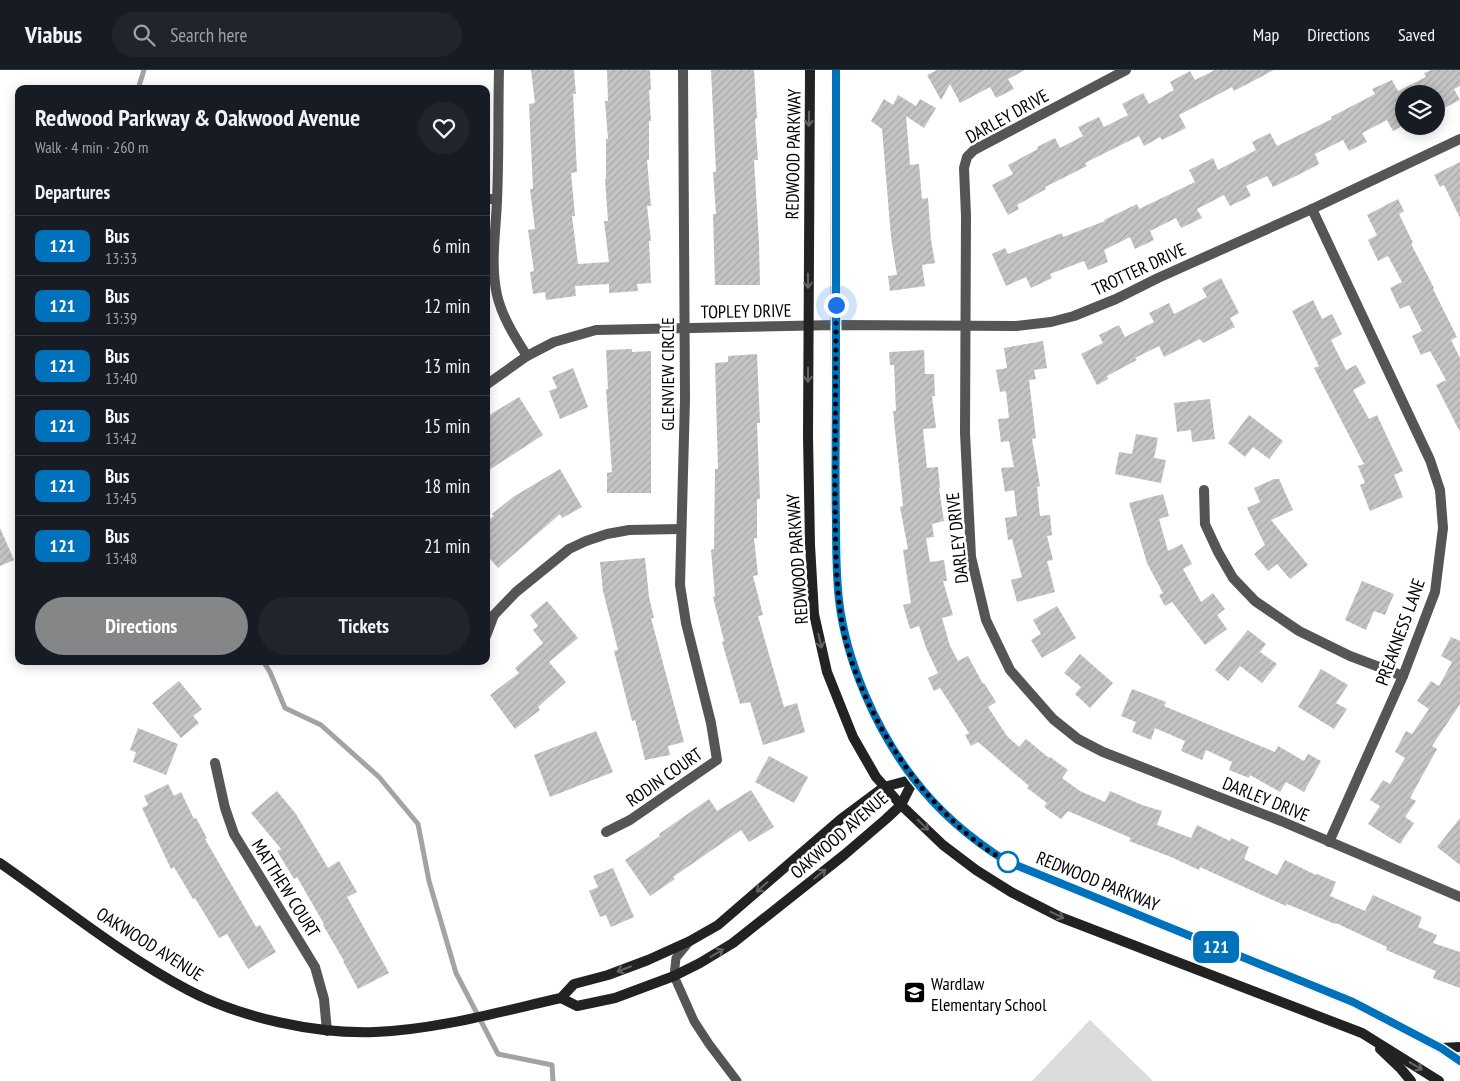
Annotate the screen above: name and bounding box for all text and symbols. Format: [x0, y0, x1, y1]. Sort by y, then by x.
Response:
search box [112, 12, 462, 57]
text: Viabus [25, 19, 82, 50]
icon: search [130, 21, 158, 49]
text: Search here [170, 23, 247, 47]
text: Map [1253, 23, 1279, 46]
text: Directions [1307, 23, 1370, 46]
text: Saved [1398, 23, 1435, 46]
street label: DARLEY DRIVE [961, 84, 1053, 148]
map controls [1395, 85, 1445, 135]
button: layers [1395, 85, 1445, 135]
street label: REDWOOD PARKWAY [780, 88, 806, 220]
text: Redwood Parkway & Oakwood Avenue [35, 102, 360, 133]
button: heart [418, 102, 470, 154]
one-way arrow [804, 110, 814, 126]
text: Walk · 4 min · 260 m [35, 137, 148, 157]
text: Departures [35, 180, 110, 204]
text: Bus [105, 224, 129, 248]
text: 121 [50, 234, 75, 257]
text: 6 min [433, 234, 470, 258]
street label: TROTTER DRIVE [1089, 237, 1189, 301]
text: 13:33 [105, 248, 137, 268]
one-way arrow [803, 272, 813, 289]
text: Bus [105, 284, 129, 308]
your location [824, 293, 849, 318]
text: 121 [50, 294, 75, 317]
text: 12 min [424, 294, 470, 318]
street label: TOPLEY DRIVE [701, 299, 791, 323]
text: 13:39 [105, 308, 137, 328]
street label: GLENVIEW CIRCLE [656, 317, 679, 431]
text: Bus [105, 344, 129, 368]
text: 121 [50, 354, 75, 377]
text: 13 min [424, 354, 470, 378]
one-way arrow [803, 366, 813, 382]
text: 13:40 [105, 368, 137, 388]
text: Bus [105, 404, 129, 428]
text: 121 [50, 414, 75, 437]
text: 15 min [424, 414, 470, 438]
text: 13:42 [105, 428, 137, 448]
text: Bus [105, 464, 129, 488]
text: 121 [50, 474, 75, 497]
text: 18 min [424, 474, 470, 498]
text: 13:45 [105, 488, 137, 508]
street label: DARLEY DRIVE [941, 491, 973, 585]
street label: REDWOOD PARKWAY [781, 492, 813, 625]
text: Bus [105, 524, 129, 548]
text: 121 [50, 534, 75, 557]
text: 21 min [424, 534, 470, 558]
text: 13:48 [105, 548, 137, 568]
street label: PREAKNESS LANE [1370, 575, 1430, 689]
button: Directions [35, 597, 248, 655]
button: Tickets [258, 597, 470, 655]
one-way arrow [816, 633, 825, 649]
street label: RODIN COURT [621, 742, 707, 812]
street label: DARLEY DRIVE [1219, 771, 1313, 827]
street label: OAKWOOD AVENUE [786, 786, 892, 884]
one-way arrow [916, 819, 928, 831]
street label: MATTHEW COURT [247, 835, 325, 941]
street label: REDWOOD PARKWAY [1033, 846, 1164, 916]
unlabelled marker [997, 851, 1019, 873]
one-way arrow [814, 868, 827, 879]
one-way arrow [755, 881, 768, 893]
street label: OAKWOOD AVENUE [92, 902, 208, 986]
one-way arrow [1049, 911, 1064, 921]
line badge: 121 [1187, 931, 1245, 963]
text: 121 [1203, 935, 1229, 958]
one-way arrow [709, 947, 723, 957]
one-way arrow [617, 965, 632, 974]
place label: Wardlaw Elementary School [931, 972, 1047, 1016]
school or university icon: Wardlaw Elementary School [903, 981, 927, 1005]
one-way arrow [1409, 1060, 1423, 1071]

